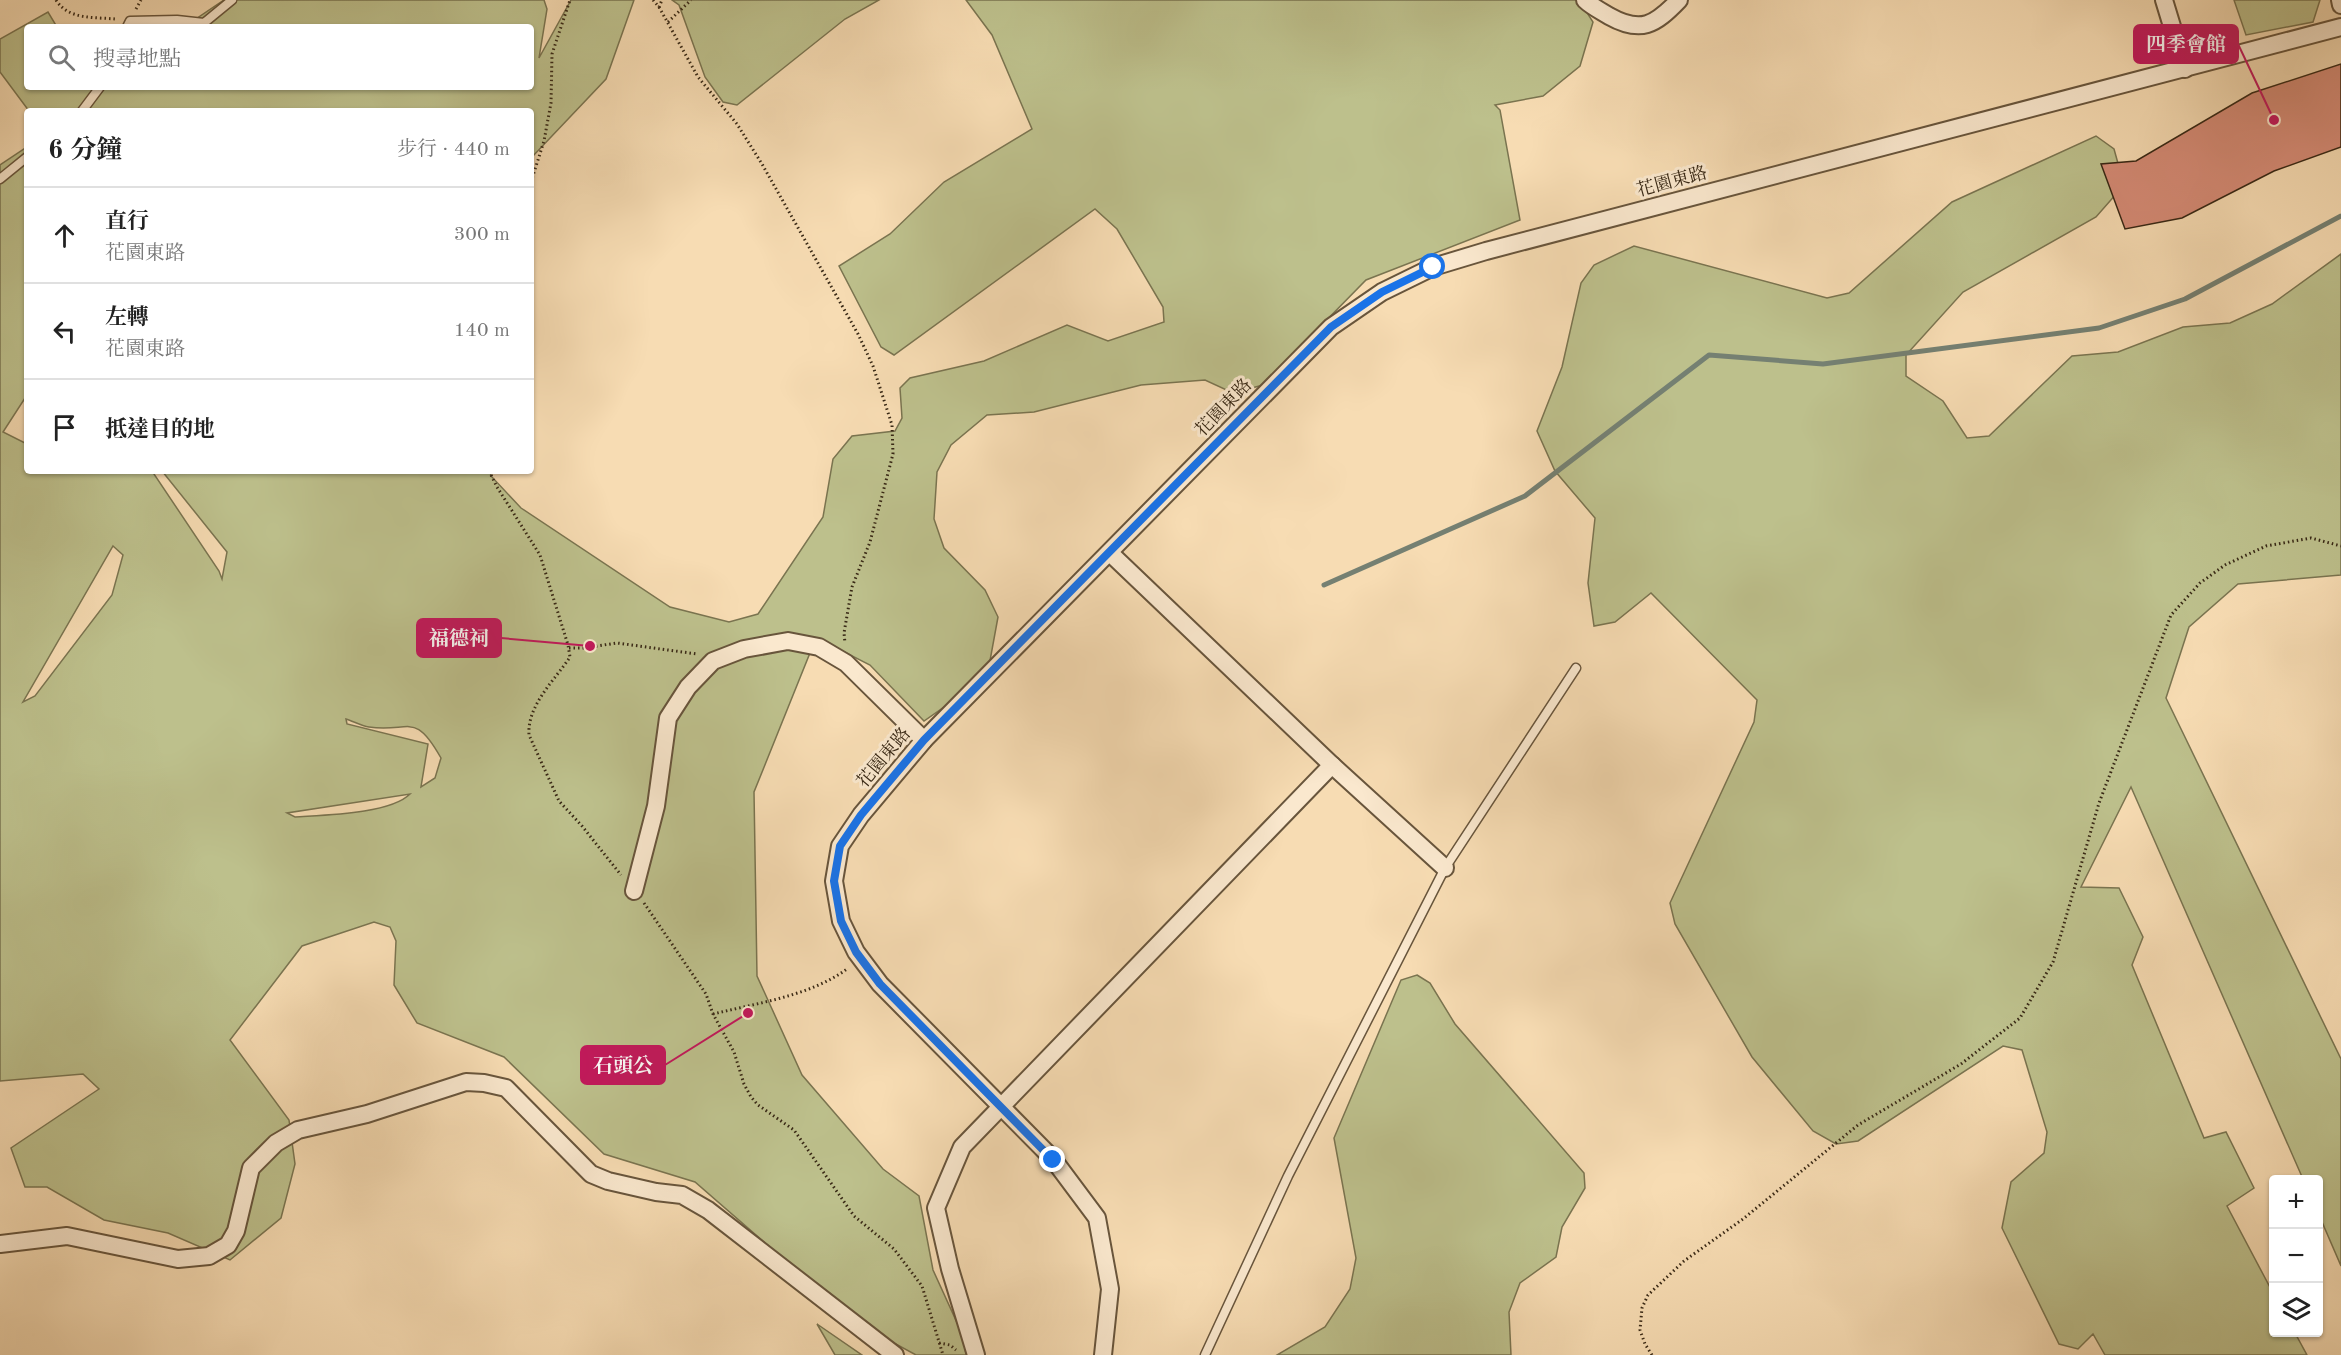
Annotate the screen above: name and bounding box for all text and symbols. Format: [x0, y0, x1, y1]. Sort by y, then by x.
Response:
search box [24, 24, 534, 90]
callout: 四季會館 [2134, 25, 2238, 63]
text: 四季會館 [2146, 33, 2226, 56]
icon: search [45, 41, 78, 74]
text: 搜尋地點 [93, 49, 181, 71]
text: 6 分鐘 [48, 138, 122, 164]
text: 步行 · 440 m [397, 140, 510, 160]
street label: 花園東路 [1634, 162, 1709, 200]
text: 直行 [105, 211, 149, 233]
icon: ahead [48, 219, 81, 252]
text: 300 m [454, 225, 510, 245]
text: 花園東路 [105, 244, 185, 264]
route start [1419, 253, 1445, 279]
text: 左轉 [105, 307, 149, 329]
icon: left [48, 315, 81, 348]
text: 140 m [454, 321, 510, 341]
text: 花園東路 [105, 340, 185, 360]
street label: 花園東路 [1191, 374, 1255, 440]
icon: arrive [48, 411, 81, 444]
text: 抵達目的地 [105, 419, 215, 441]
callout: 福德祠 [417, 619, 501, 657]
text: 福德祠 [429, 627, 489, 650]
street label: 花園東路 [852, 723, 914, 791]
callout: 石頭公 [581, 1046, 665, 1084]
text: 石頭公 [593, 1054, 653, 1077]
route end [1039, 1146, 1065, 1172]
map controls [2269, 1175, 2323, 1337]
button: + [2269, 1175, 2323, 1229]
button: − [2269, 1229, 2323, 1283]
button: layers [2269, 1283, 2323, 1337]

